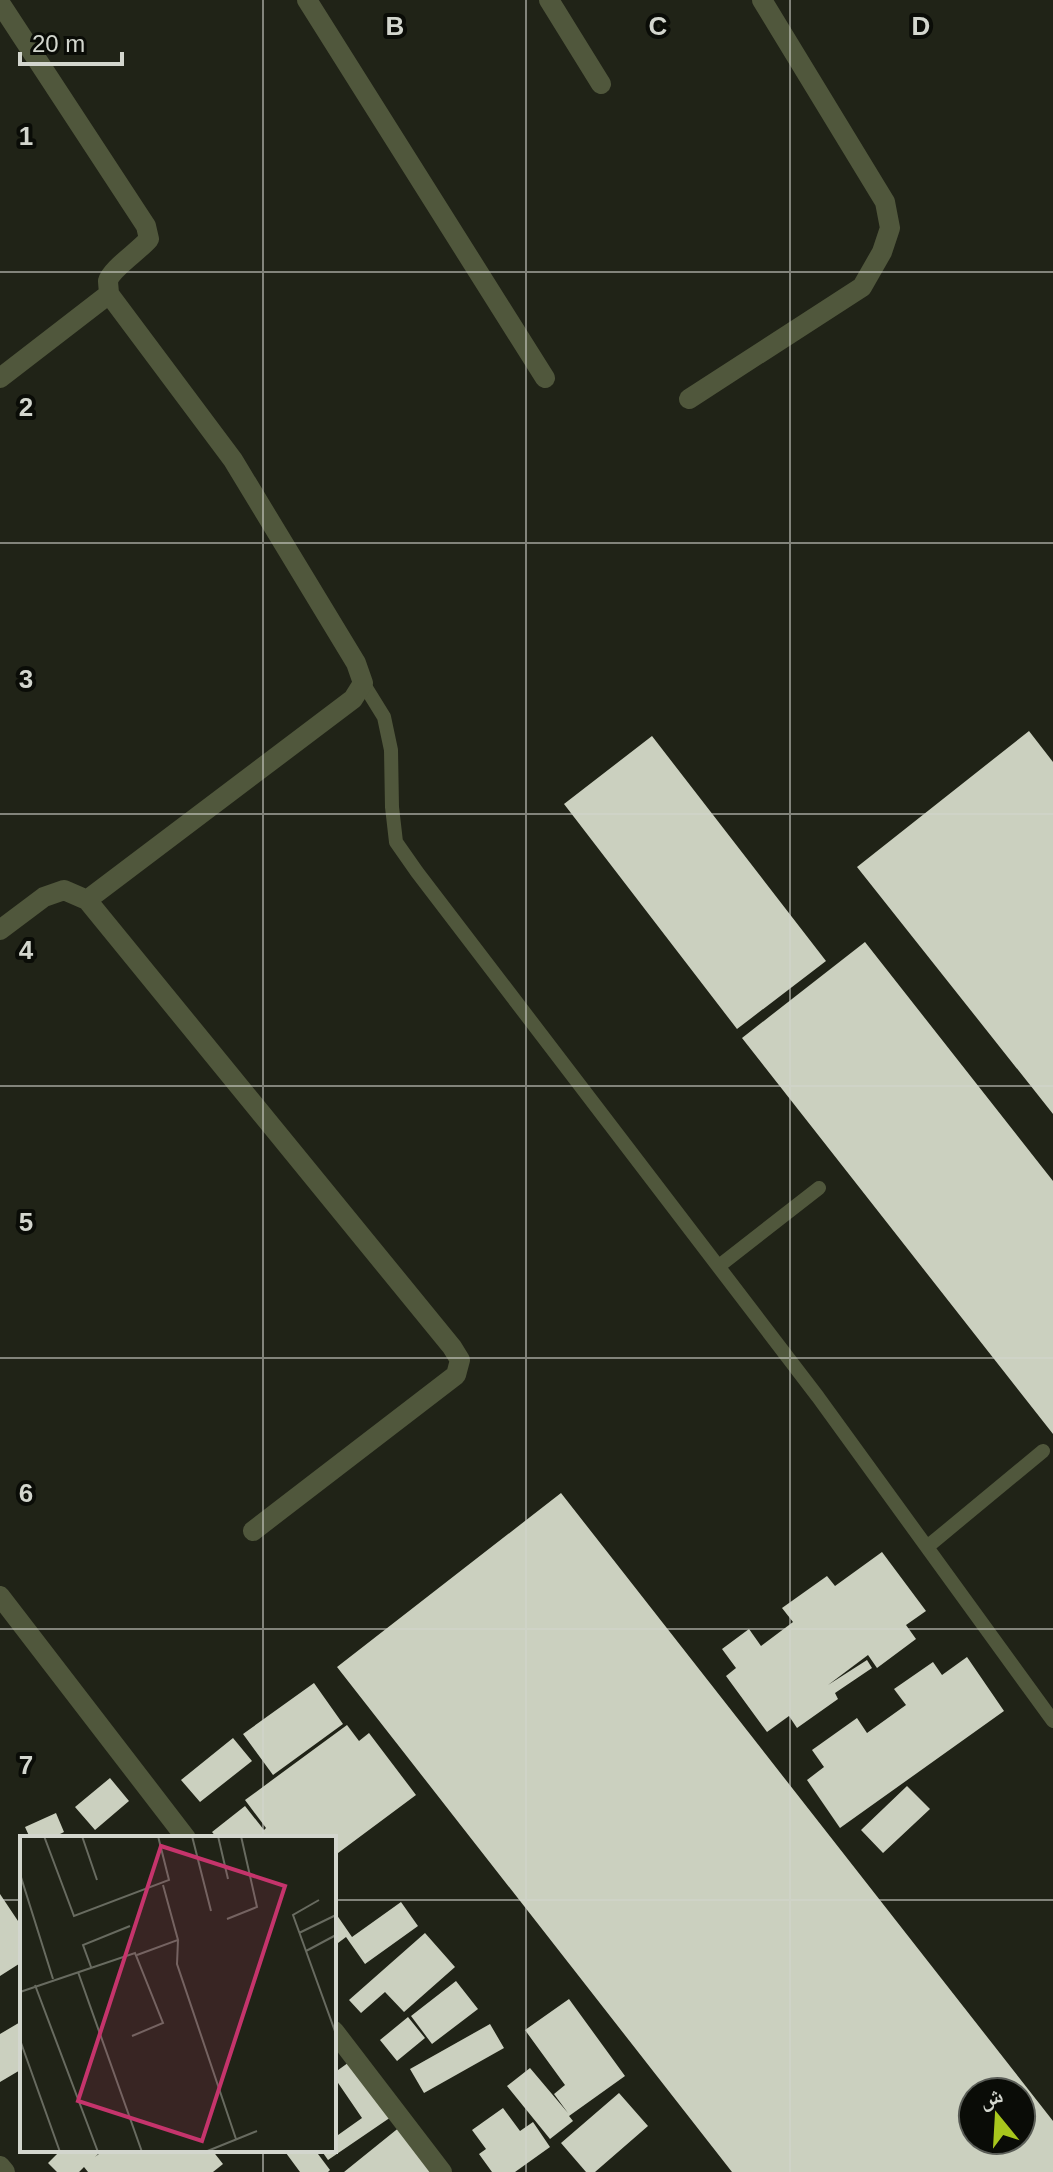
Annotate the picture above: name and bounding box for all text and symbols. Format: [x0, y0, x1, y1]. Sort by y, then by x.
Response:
text: B [386, 11, 404, 41]
text: C [649, 11, 668, 41]
text: D [912, 11, 930, 41]
scale bar [20, 16, 122, 66]
text: 20 m [32, 30, 85, 57]
text: 1 [19, 121, 33, 151]
text: 2 [19, 392, 33, 422]
text: 3 [19, 664, 33, 694]
text: 4 [19, 935, 34, 965]
text: 5 [19, 1207, 33, 1237]
text: 6 [19, 1478, 33, 1508]
text: 7 [19, 1750, 33, 1780]
inset map [20, 1836, 336, 2152]
north arrow [957, 2076, 1037, 2156]
text: ش [976, 2082, 1006, 2114]

